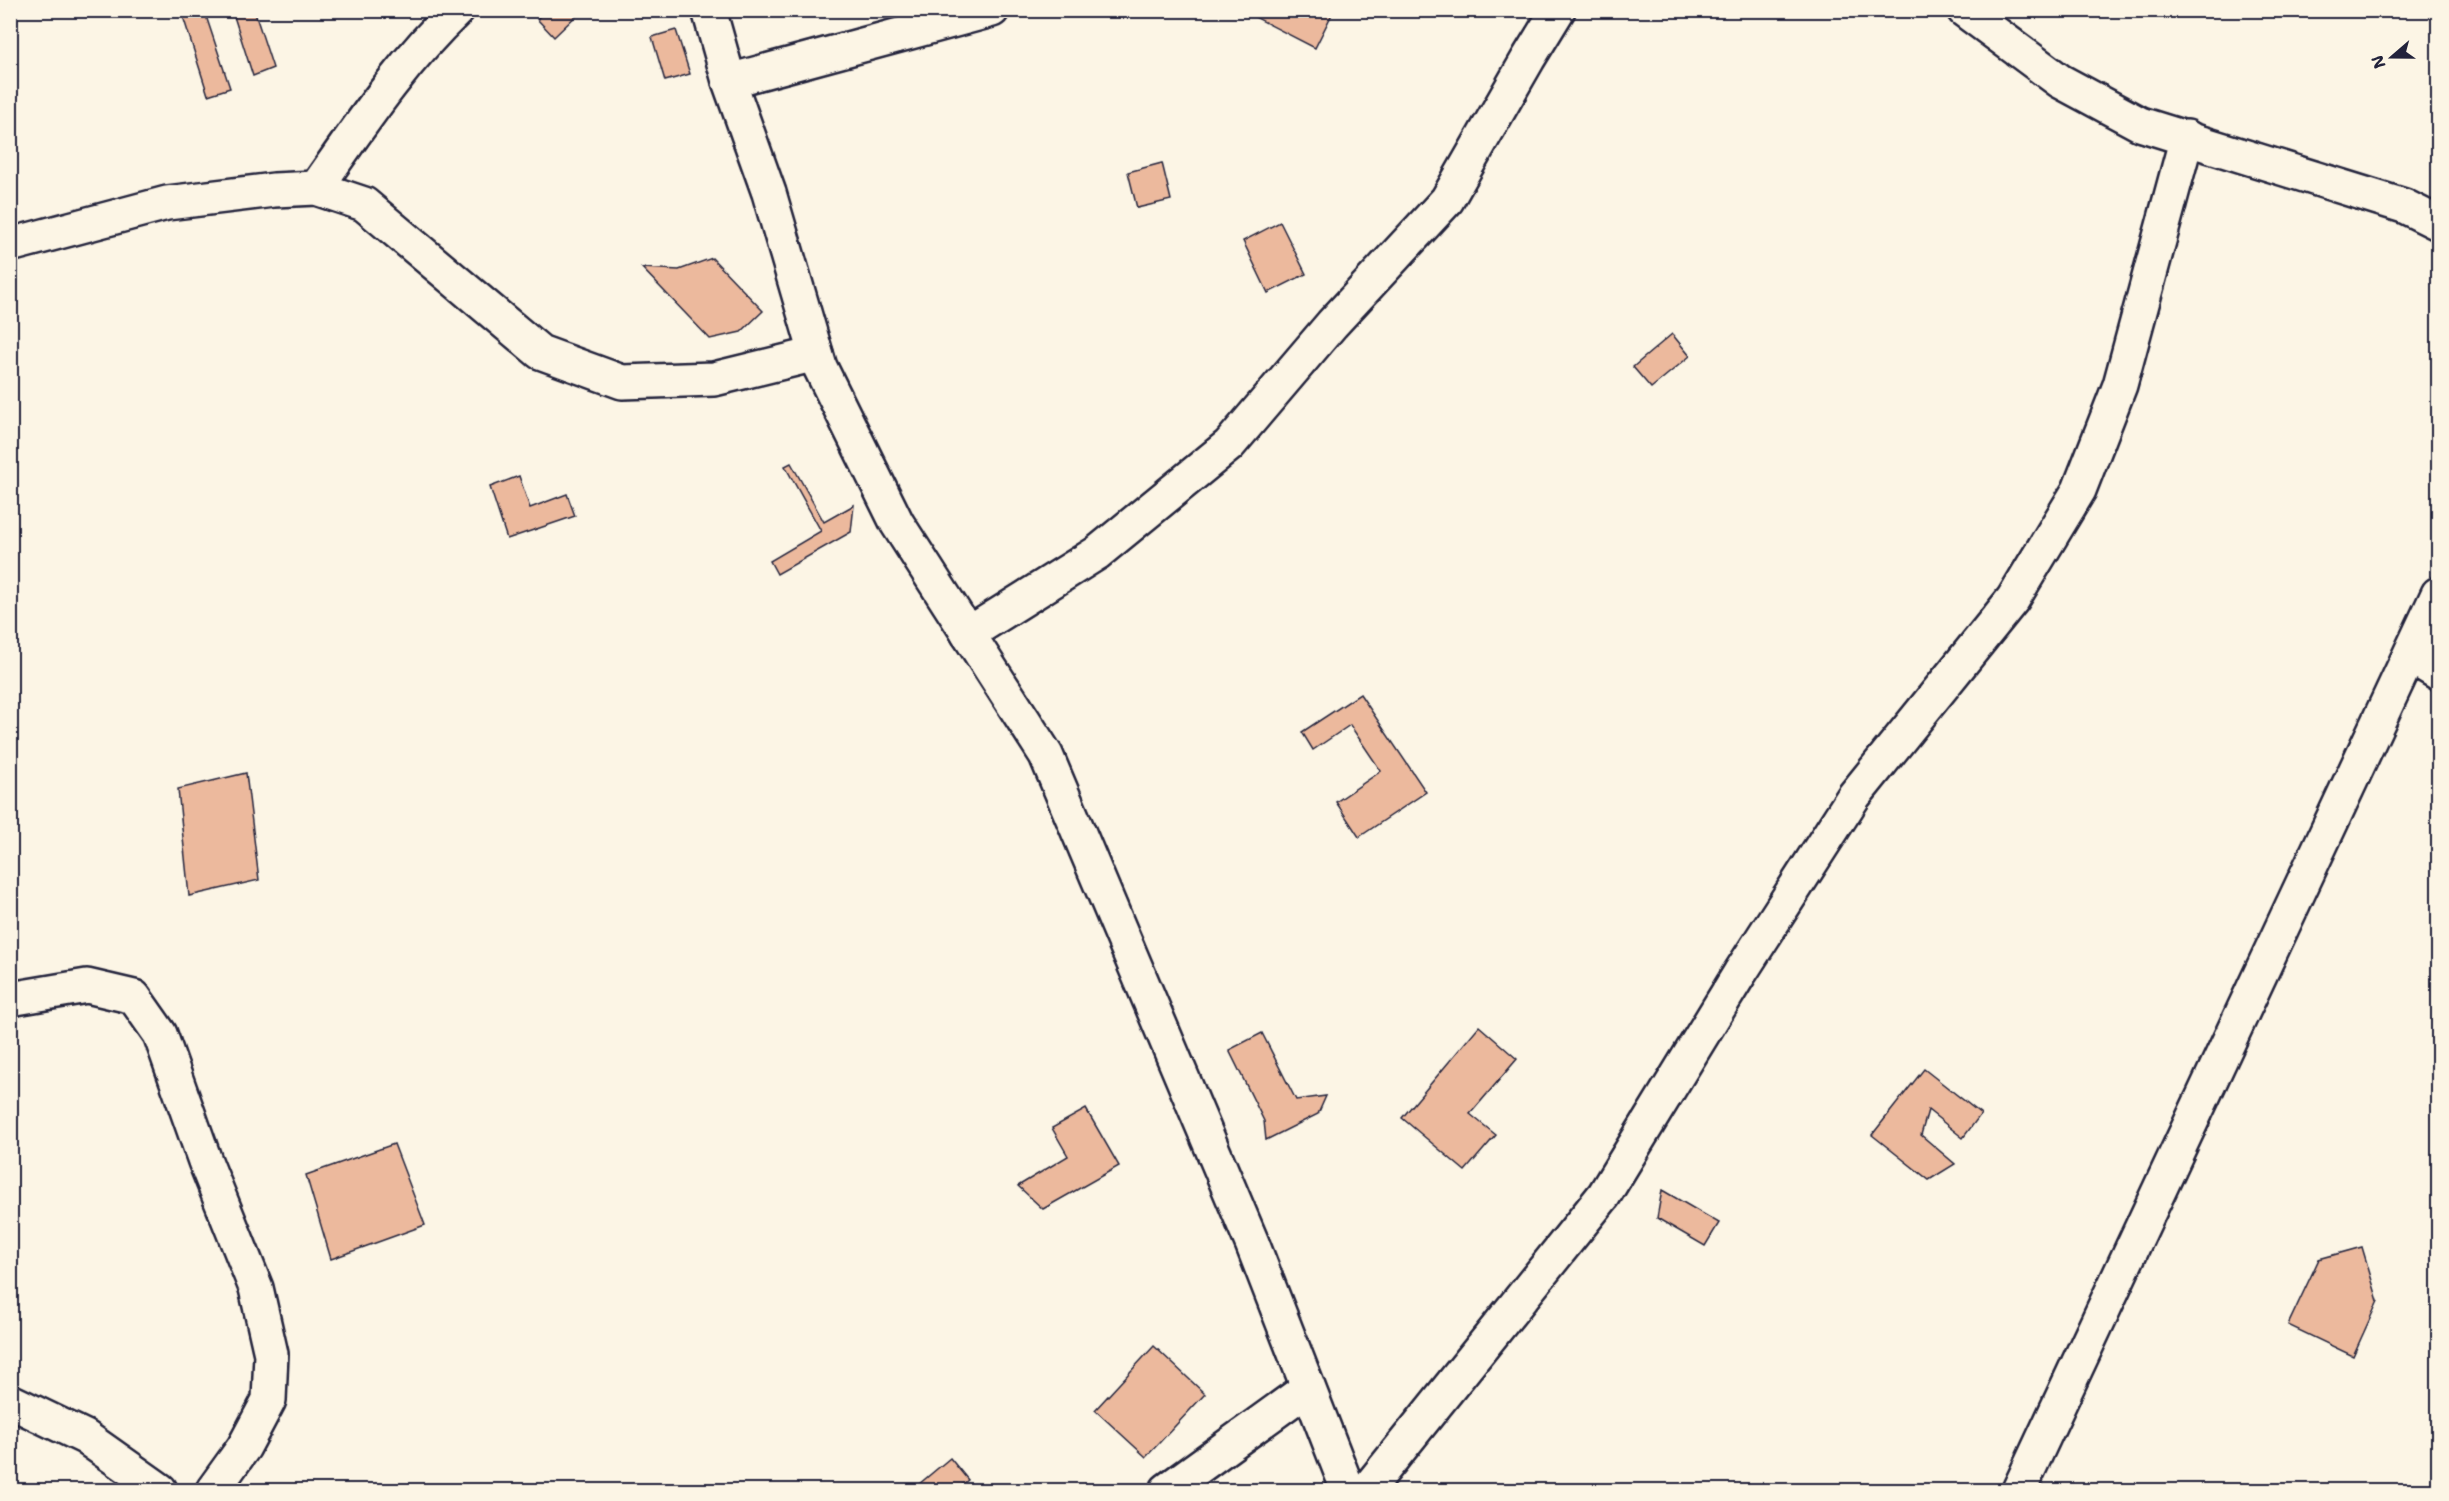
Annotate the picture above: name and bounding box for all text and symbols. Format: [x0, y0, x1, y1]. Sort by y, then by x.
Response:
north arrow [2362, 27, 2422, 87]
text: N [2366, 52, 2390, 72]

